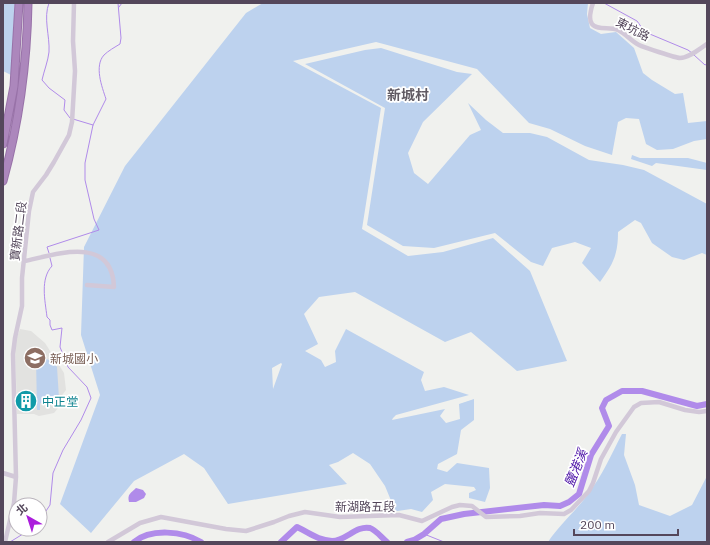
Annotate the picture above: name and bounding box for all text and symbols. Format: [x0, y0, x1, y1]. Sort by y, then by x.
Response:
street label: 東坑路 [614, 14, 652, 44]
district label: 新城村 [387, 86, 429, 104]
street label: 寶新路二段 [7, 200, 29, 262]
school or university icon: 新城國小 [22, 345, 48, 371]
place label: 新城國小 [50, 351, 98, 366]
building icon: 中正堂 [13, 388, 39, 414]
place label: 中正堂 [42, 394, 78, 409]
water label: 鹽港溪 [561, 445, 592, 489]
north arrow [8, 497, 48, 537]
street label: 新湖路五段 [335, 499, 395, 514]
text: 北 [13, 500, 30, 518]
scale bar [574, 511, 678, 537]
text: 200 m [580, 517, 615, 532]

